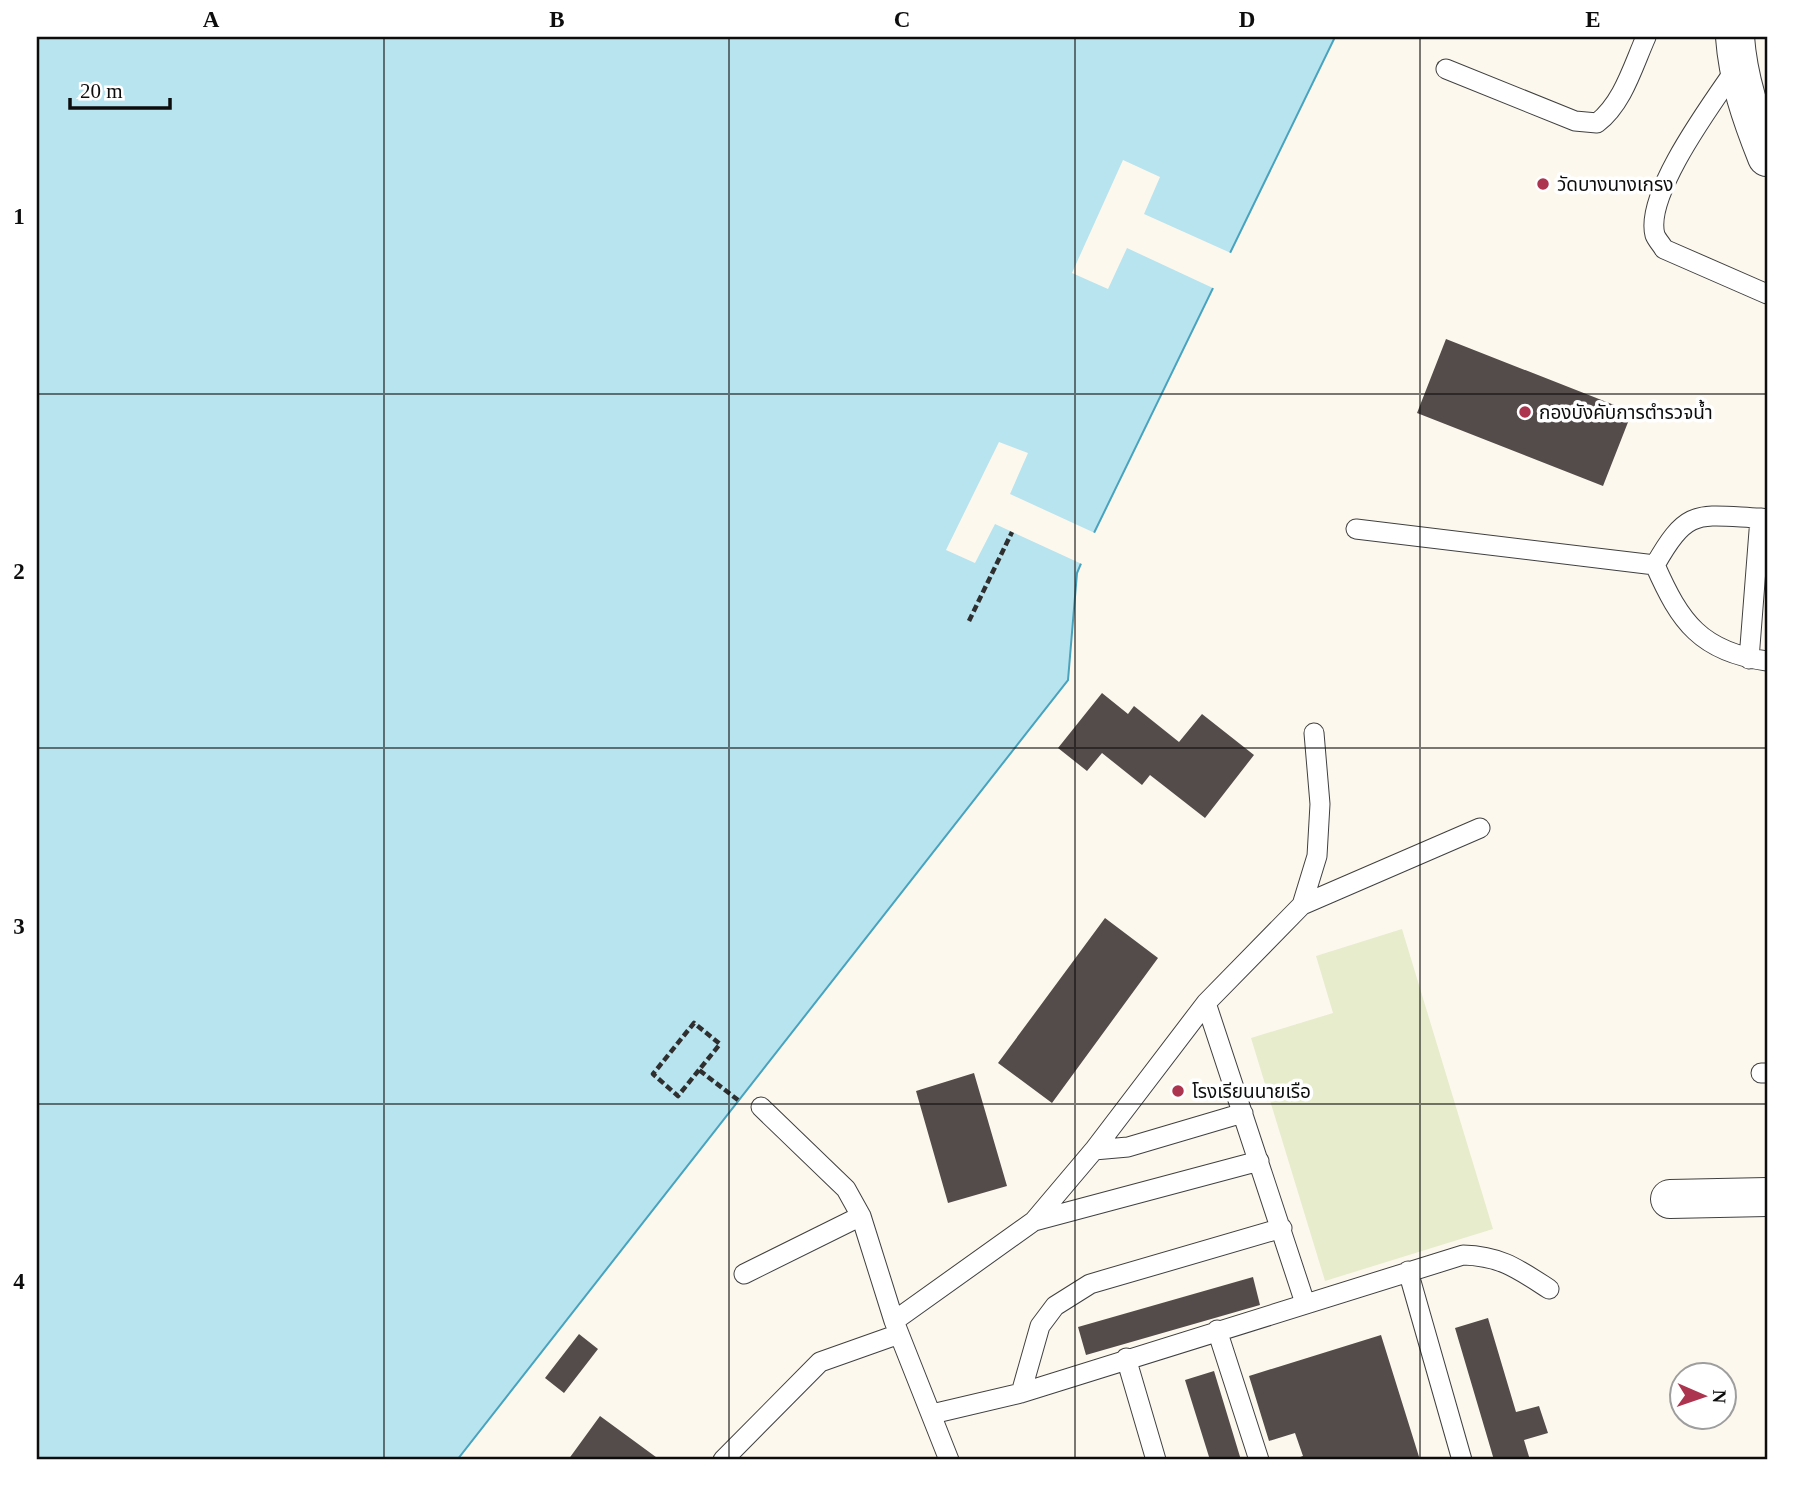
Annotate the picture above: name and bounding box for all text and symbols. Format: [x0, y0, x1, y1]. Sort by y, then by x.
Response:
text: A [203, 7, 220, 32]
text: B [549, 7, 565, 32]
text: C [894, 7, 910, 32]
text: D [1239, 7, 1255, 32]
text: E [1585, 7, 1601, 32]
scale bar [70, 66, 170, 110]
text: 20 m [80, 79, 123, 103]
place label: วัดบางนางเกรง [1557, 174, 1674, 195]
marker: วัดบางนางเกรง [1535, 176, 1551, 192]
text: 1 [13, 204, 25, 229]
place label: กองบังคับการตำรวจน้ำ [1539, 399, 1713, 423]
marker: กองบังคับการตำรวจน้ำ [1517, 404, 1533, 420]
text: 2 [13, 559, 25, 584]
text: 3 [13, 914, 25, 939]
place label: โรงเรียนนายเรือ [1192, 1081, 1311, 1102]
marker: โรงเรียนนายเรือ [1170, 1083, 1186, 1099]
text: 4 [13, 1269, 25, 1294]
north arrow [1668, 1360, 1738, 1430]
text: N [1709, 1389, 1730, 1404]

